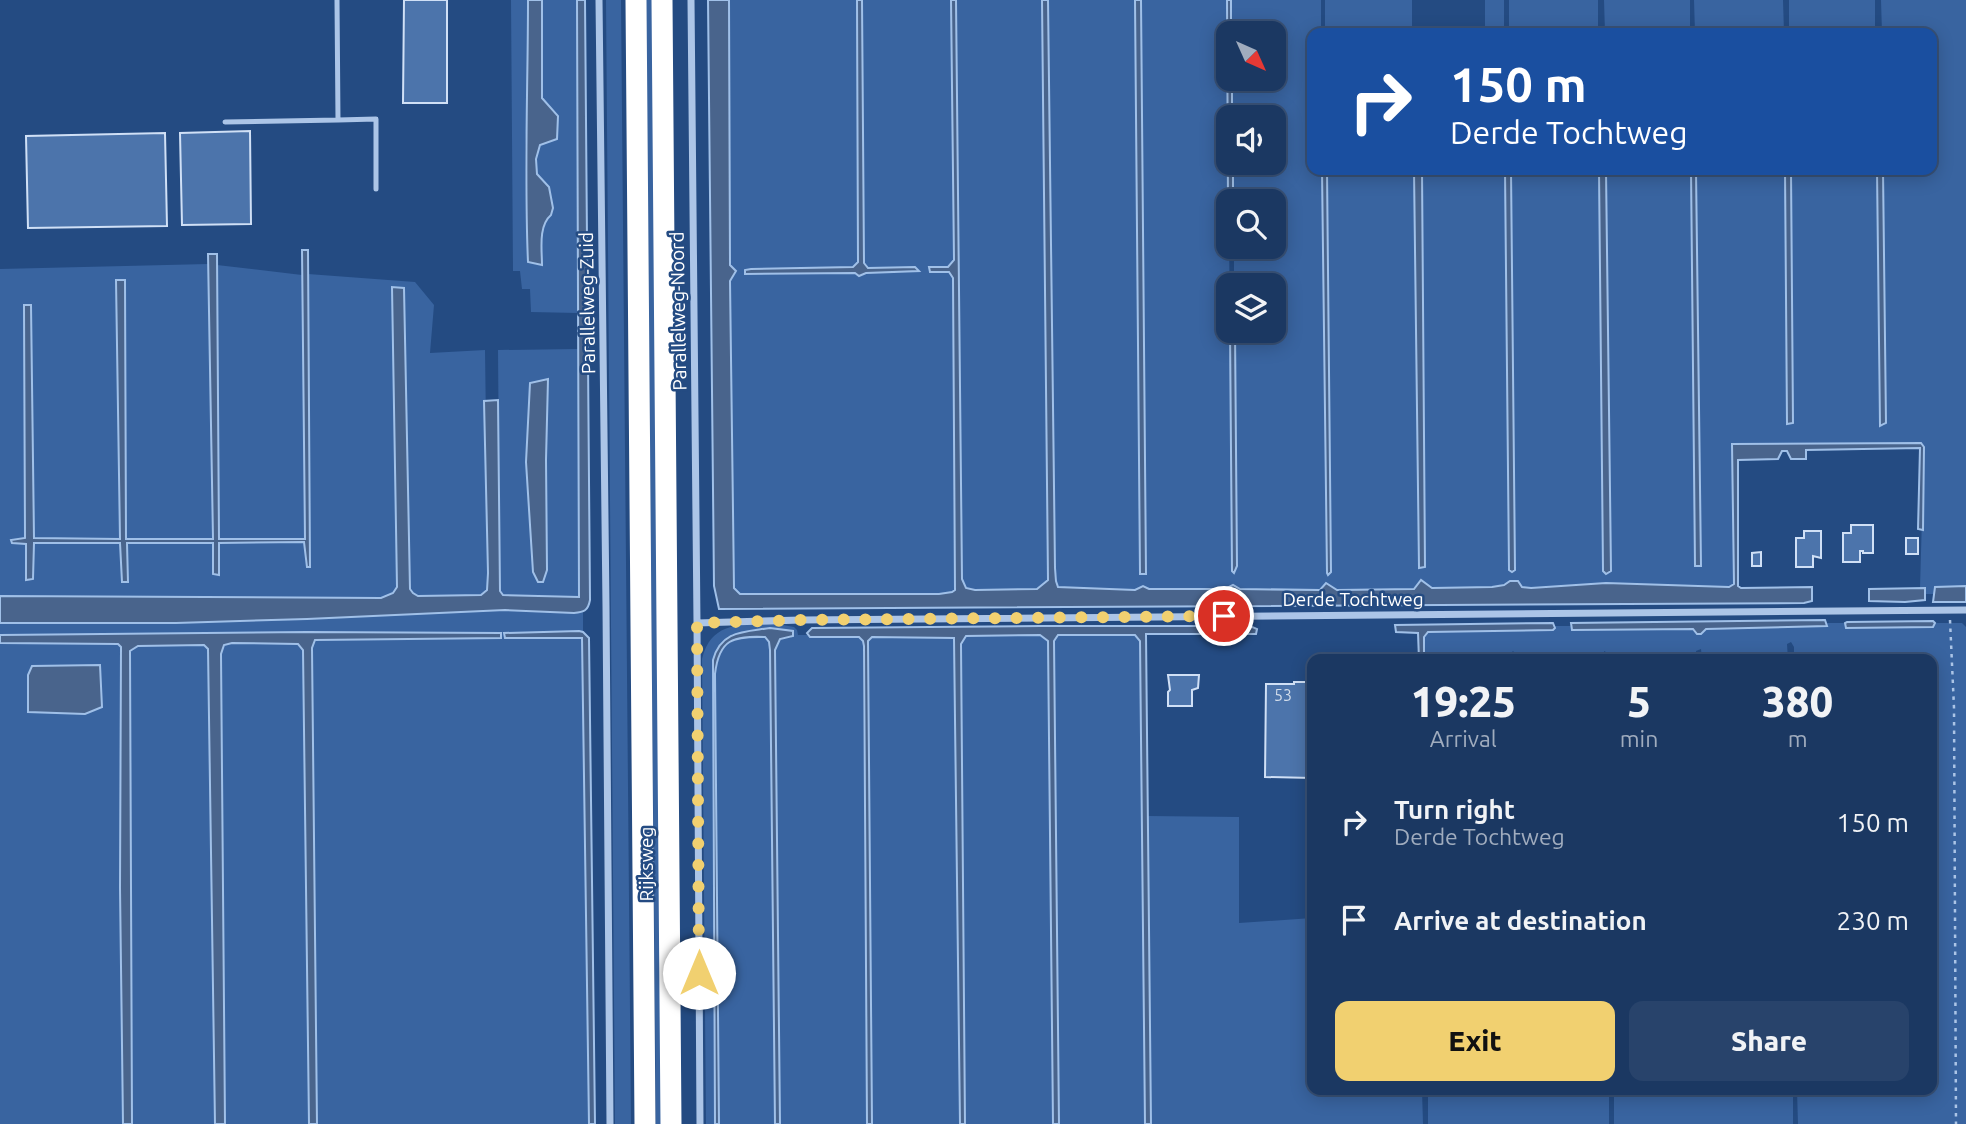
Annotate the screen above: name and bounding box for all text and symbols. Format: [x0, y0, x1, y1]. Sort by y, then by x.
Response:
north arrow [1216, 21, 1286, 91]
map controls [1216, 21, 1286, 343]
icon: right [1335, 56, 1426, 147]
text: 150 m [1450, 56, 1587, 111]
button: sound [1216, 105, 1286, 175]
text: Derde Tochtweg [1450, 114, 1688, 150]
button: search [1216, 189, 1286, 259]
street label: Parallelweg-Noord [666, 231, 690, 391]
street label: Parallelweg-Zuid [575, 232, 599, 374]
button: layers [1216, 273, 1286, 343]
pin [1194, 586, 1254, 646]
street label: Derde Tochtweg [1282, 588, 1424, 610]
icon: arrive [1205, 597, 1243, 635]
text: 19:25 [1411, 678, 1516, 725]
text: 5 [1627, 678, 1651, 725]
text: 380 [1762, 678, 1833, 725]
house number: 53 [1274, 686, 1292, 704]
text: Arrival [1430, 726, 1497, 751]
text: min [1620, 726, 1658, 751]
text: m [1788, 726, 1808, 751]
text: Turn right [1394, 795, 1515, 824]
icon: right [1335, 803, 1373, 841]
text: 150 m [1837, 808, 1909, 837]
text: Derde Tochtweg [1394, 824, 1565, 849]
street label: Rijksweg [635, 826, 657, 902]
icon: arrive [1335, 901, 1373, 939]
text: Arrive at destination [1394, 906, 1647, 935]
text: 230 m [1837, 906, 1909, 935]
position arrow [662, 936, 736, 1010]
button: Exit [1335, 1001, 1615, 1081]
button: Share [1629, 1001, 1909, 1081]

